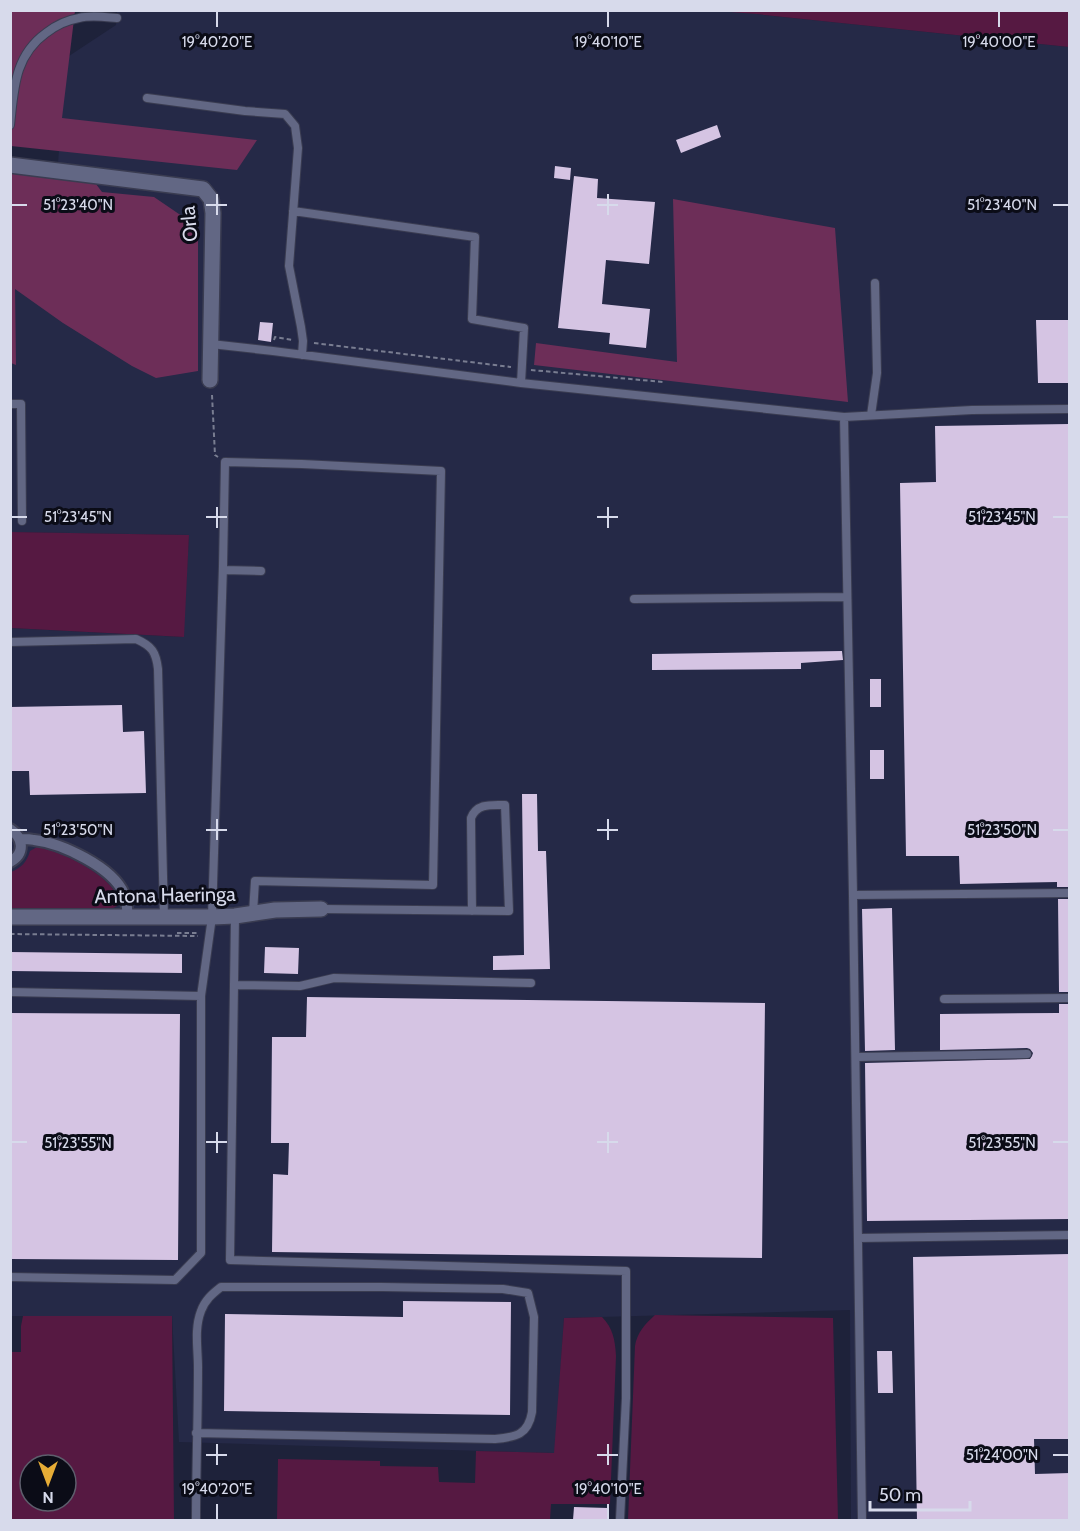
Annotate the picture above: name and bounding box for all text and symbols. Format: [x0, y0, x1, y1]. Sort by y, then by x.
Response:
text: 19°40'20"E [182, 33, 252, 51]
text: 19°40'10"E [574, 33, 642, 51]
text: 19°40'00"E [962, 33, 1036, 51]
text: 51°23'40"N [43, 196, 113, 214]
text: 51°23'40"N [967, 196, 1037, 214]
street label: Orla [175, 205, 203, 243]
text: 51°23'45"N [44, 508, 112, 526]
text: 51°23'45"N [968, 508, 1036, 526]
text: 51°23'50"N [43, 821, 113, 839]
text: 51°23'50"N [967, 821, 1037, 839]
street label: Antona Haeringa [94, 882, 236, 908]
text: 51°23'55"N [44, 1134, 112, 1152]
text: 51°23'55"N [968, 1134, 1036, 1152]
text: 51°24'00"N [966, 1446, 1038, 1464]
north arrow [18, 1453, 78, 1513]
scale bar [870, 1474, 970, 1512]
text: 19°40'20"E [182, 1480, 252, 1498]
text: 19°40'10"E [574, 1480, 642, 1498]
text: 50 m [879, 1484, 921, 1506]
text: N [42, 1488, 54, 1507]

